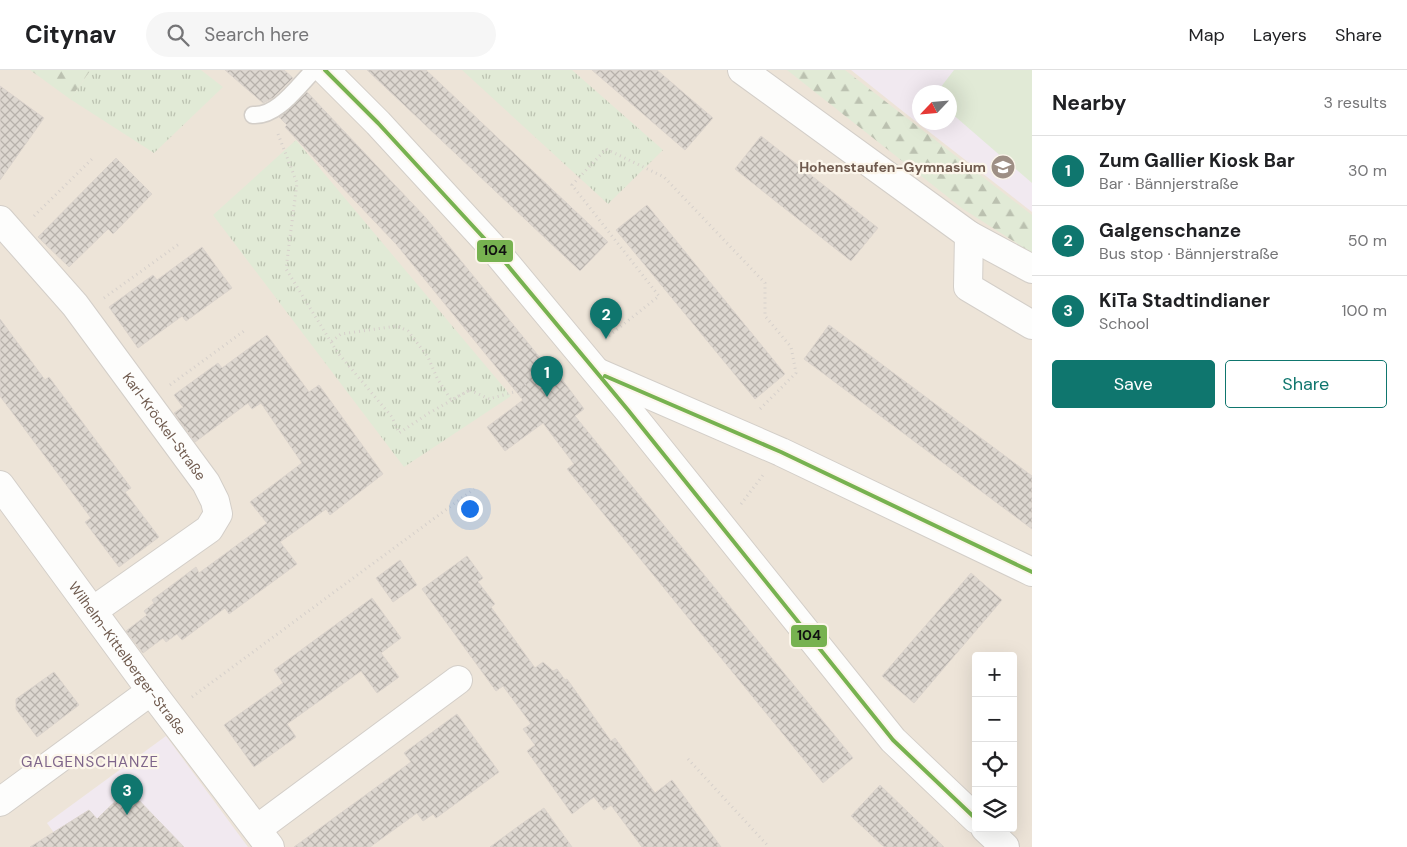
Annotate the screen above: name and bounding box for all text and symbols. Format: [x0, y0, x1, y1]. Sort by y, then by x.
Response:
search box [146, 12, 496, 57]
text: Citynav [25, 19, 116, 50]
icon: search [164, 21, 192, 49]
text: Search here [204, 22, 309, 47]
text: Map [1189, 23, 1225, 47]
text: Layers [1253, 23, 1307, 47]
text: Share [1335, 23, 1382, 47]
north arrow [912, 85, 957, 130]
text: Nearby [1052, 89, 1126, 117]
text: 3 results [1324, 92, 1387, 113]
text: Zum Gallier Kiosk Bar [1099, 148, 1295, 173]
school or university icon: Hohenstaufen-Gymnasium [990, 154, 1016, 180]
place label: Hohenstaufen-Gymnasium [799, 158, 986, 176]
text: 1 [1065, 160, 1071, 181]
text: 30 m [1348, 160, 1387, 181]
text: Bar · Bännjerstraße [1099, 173, 1239, 194]
text: Galgenschanze [1099, 218, 1241, 243]
text: 2 [1063, 230, 1073, 251]
text: 50 m [1348, 230, 1387, 251]
line badge: 104 [476, 239, 514, 263]
text: 104 [483, 241, 507, 259]
text: Bus stop · Bännjerstraße [1099, 243, 1279, 264]
text: KiTa Stadtindianer [1099, 288, 1270, 313]
pin: 2 [590, 298, 622, 339]
text: 3 [1063, 300, 1073, 321]
text: 100 m [1342, 300, 1387, 321]
text: School [1099, 313, 1149, 334]
pin: 1 [531, 356, 563, 397]
button: Save [1052, 360, 1215, 408]
button: Share [1225, 360, 1387, 408]
street label: Karl-Kröckel-Straße [119, 369, 210, 484]
your location [457, 496, 483, 522]
street label: Wilhelm-Kittelberger-Straße [65, 578, 190, 738]
line badge: 104 [790, 624, 828, 648]
text: 104 [797, 626, 821, 644]
map controls [972, 652, 1017, 832]
button: + [972, 652, 1017, 697]
button: − [972, 697, 1017, 742]
button: locate [972, 742, 1017, 787]
district label: GALGENSCHANZE [21, 752, 159, 772]
pin: 3 [111, 774, 143, 815]
button: layers [972, 787, 1017, 832]

